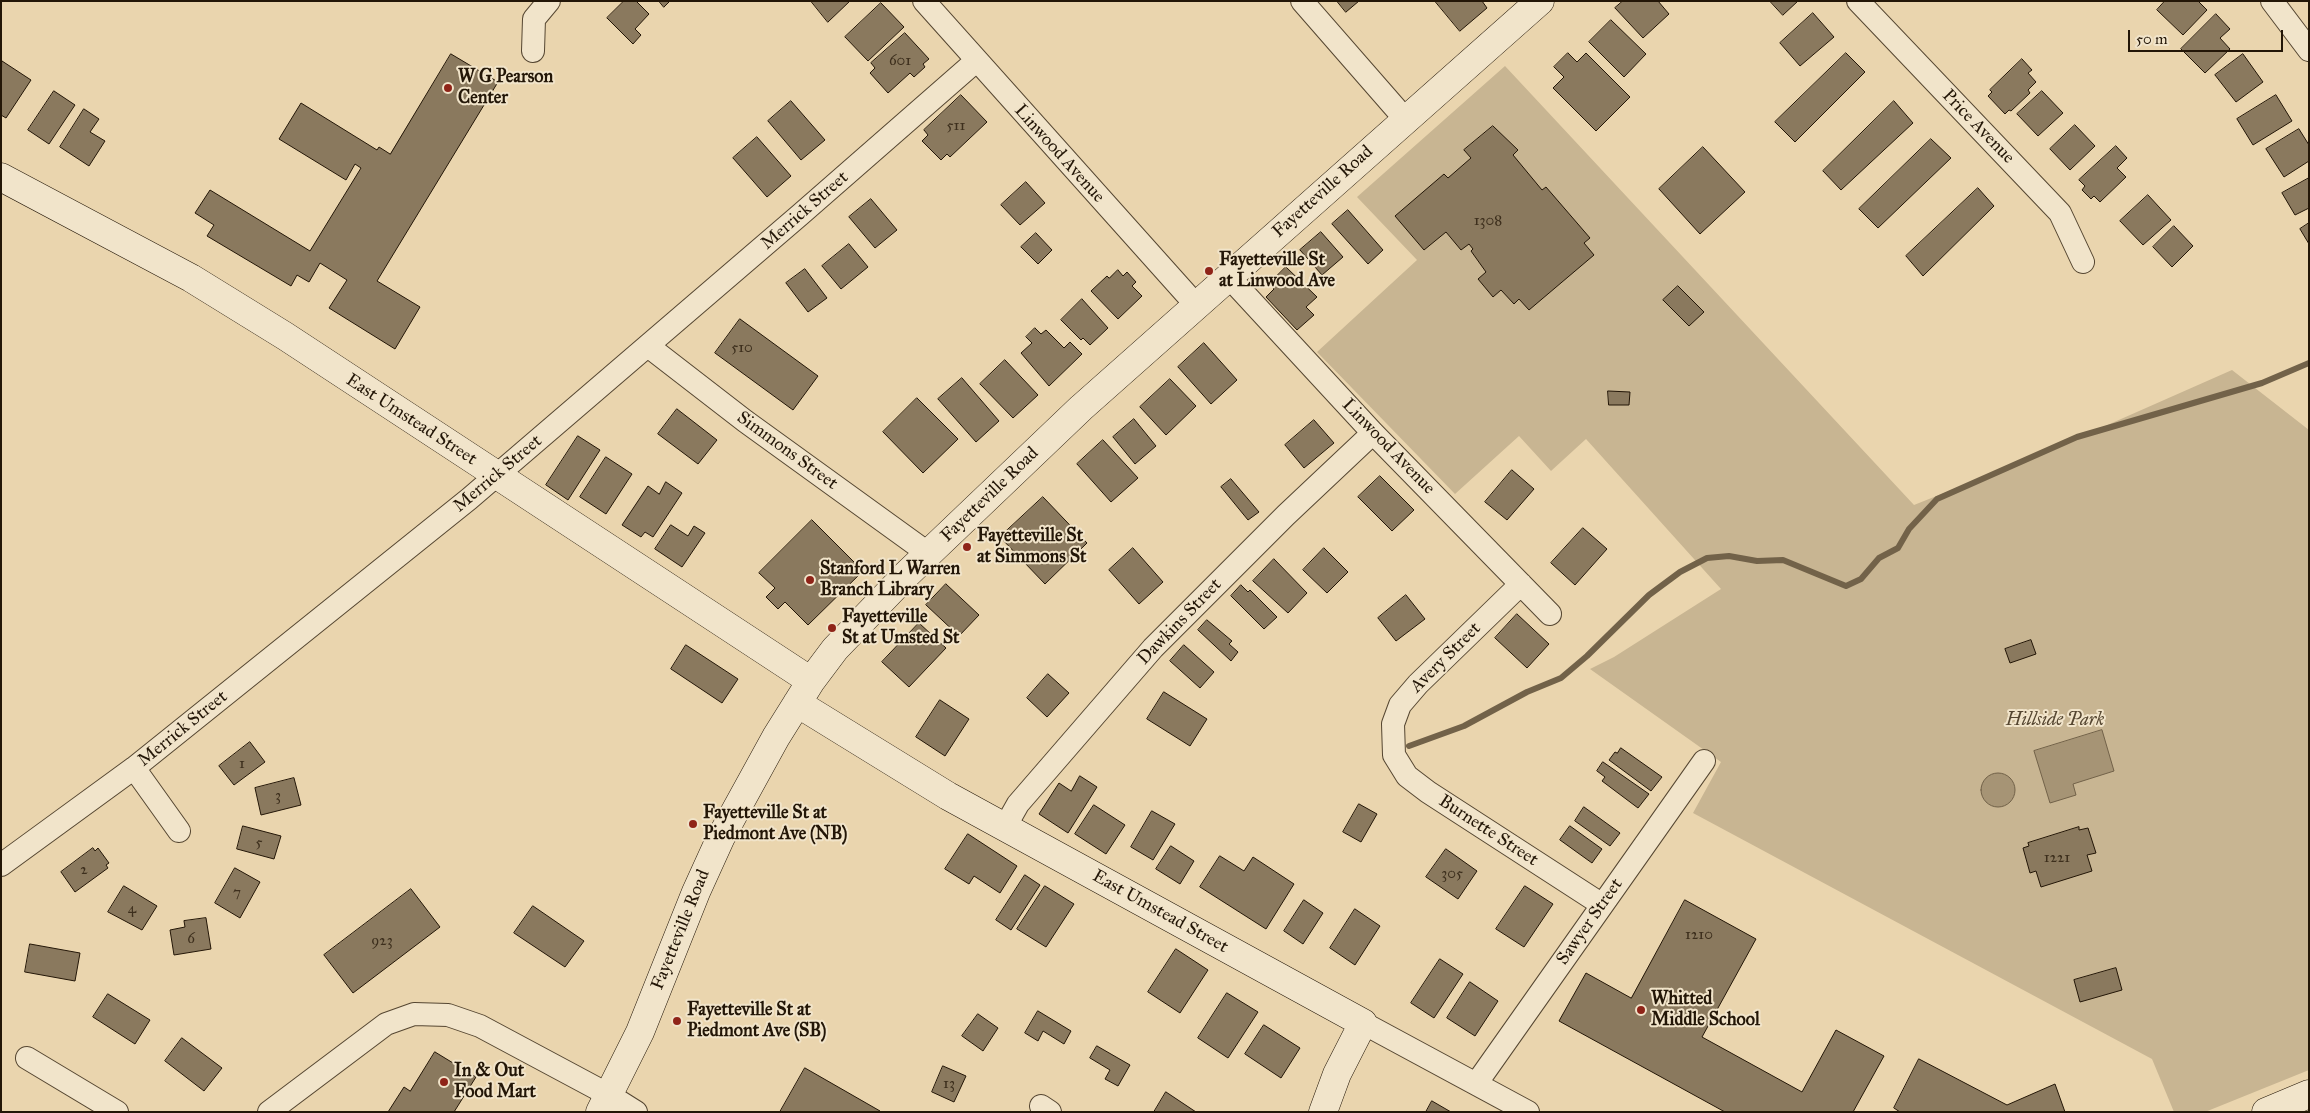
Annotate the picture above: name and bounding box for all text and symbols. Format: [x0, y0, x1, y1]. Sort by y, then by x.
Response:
scale bar [2130, 20, 2285, 52]
text: 50 m [2136, 30, 2168, 48]
house number: 601 [889, 52, 911, 70]
place label: W G Pearson Center [458, 67, 553, 110]
marker: W G Pearson Center [442, 82, 454, 94]
street label: Price Avenue [1937, 85, 2019, 169]
street label: Linwood Avenue [1009, 100, 1109, 208]
house number: 511 [947, 117, 965, 135]
street label: Fayetteville Road [1268, 141, 1378, 243]
street label: Merrick Street [757, 167, 853, 255]
house number: 1308 [1474, 212, 1502, 230]
place label: Fayetteville St at Linwood Ave [1219, 250, 1335, 292]
marker: Fayetteville St at Linwood Ave [1203, 265, 1215, 277]
house number: 510 [731, 339, 753, 357]
street label: East Umstead Street [341, 370, 481, 470]
street label: Linwood Avenue [1337, 395, 1439, 499]
street label: Simmons Street [732, 407, 842, 495]
street label: Merrick Street [449, 431, 547, 517]
street label: Fayetteville Road [937, 443, 1043, 547]
place label: Fayetteville St at Simmons St [977, 526, 1086, 568]
marker: Fayetteville St at Simmons St [961, 541, 973, 553]
place label: Stanford L Warren Branch Library [820, 559, 960, 602]
marker: Stanford L Warren Branch Library [804, 574, 816, 586]
street label: Dawkins Street [1133, 574, 1227, 670]
place label: Fayetteville St at Umsted St [842, 607, 959, 650]
street label: Avery Street [1406, 618, 1486, 698]
marker: Fayetteville St at Umsted St [826, 622, 838, 634]
street label: Merrick Street [134, 686, 232, 772]
park label: Hillside Park [2006, 710, 2104, 732]
house number: 1 [239, 755, 245, 773]
house number: 3 [275, 787, 281, 805]
street label: Burnette Street [1434, 791, 1542, 871]
place label: Fayetteville St at Piedmont Ave (NB) [703, 803, 847, 846]
marker: Fayetteville St at Piedmont Ave (NB) [687, 818, 699, 830]
house number: 5 [256, 834, 262, 852]
house number: 1221 [2044, 849, 2070, 867]
house number: 2 [80, 861, 88, 879]
house number: 305 [1441, 865, 1463, 883]
street label: East Umstead Street [1088, 866, 1232, 958]
street label: Fayetteville Road [647, 867, 715, 993]
street label: Sawyer Street [1552, 875, 1628, 969]
house number: 7 [233, 884, 241, 902]
house number: 4 [128, 900, 136, 918]
house number: 1210 [1685, 926, 1713, 944]
house number: 6 [187, 930, 195, 948]
house number: 923 [371, 932, 393, 950]
place label: Whitted Middle School [1651, 989, 1760, 1032]
place label: Fayetteville St at Piedmont Ave (SB) [687, 1000, 826, 1042]
marker: Whitted Middle School [1635, 1004, 1647, 1016]
marker: Fayetteville St at Piedmont Ave (SB) [671, 1015, 683, 1027]
place label: In & Out Food Mart [454, 1061, 536, 1104]
house number: 13 [943, 1075, 955, 1093]
marker: In & Out Food Mart [438, 1076, 450, 1088]

